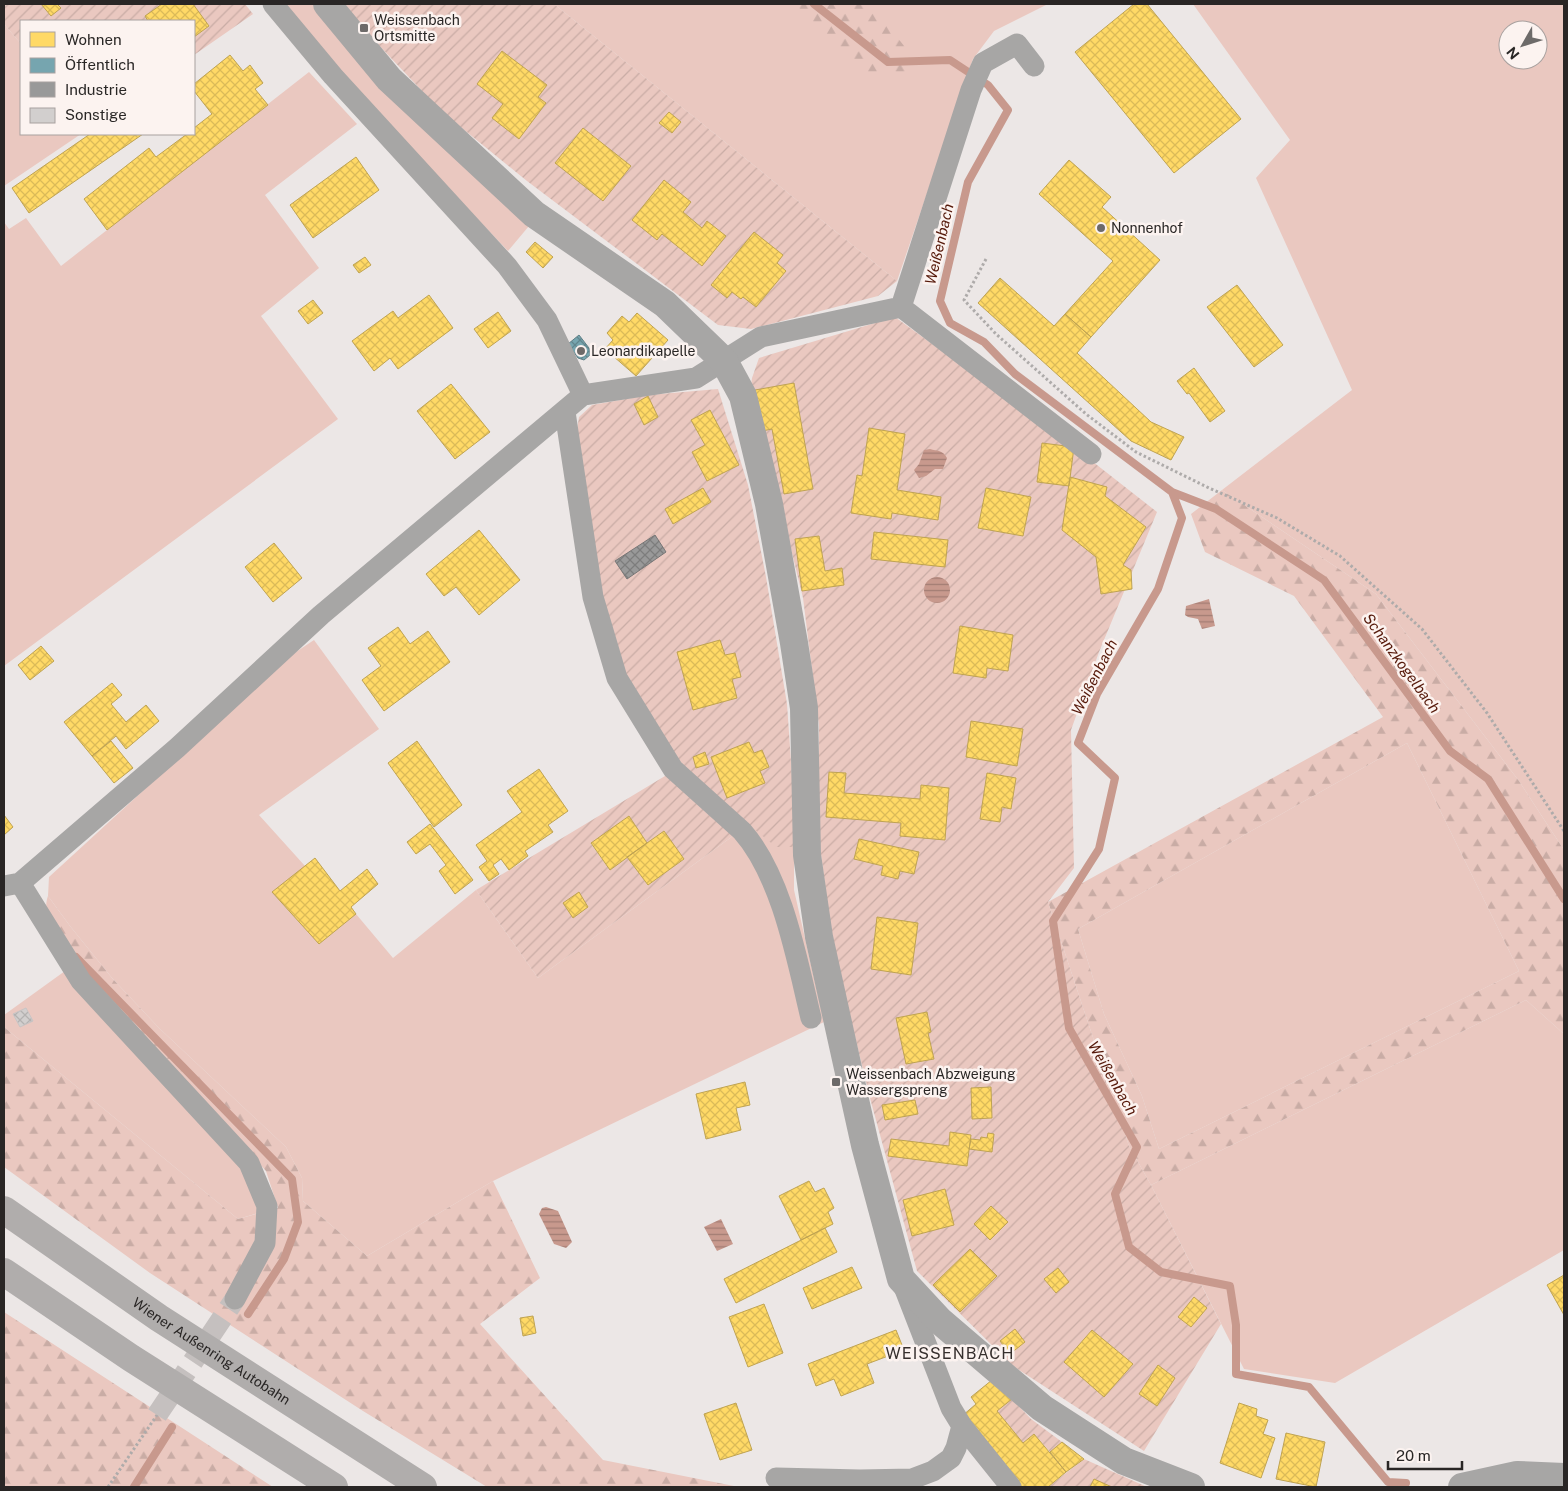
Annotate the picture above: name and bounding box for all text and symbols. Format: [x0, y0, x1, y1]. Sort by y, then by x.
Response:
place label: Weissenbach Ortsmitte [374, 12, 460, 44]
legend [20, 20, 195, 135]
north arrow [1498, 20, 1548, 70]
marker: Weissenbach Ortsmitte [358, 22, 370, 34]
text: Wohnen [65, 31, 122, 48]
text: N [1503, 44, 1523, 62]
text: Öffentlich [65, 55, 135, 73]
text: Industrie [65, 81, 127, 98]
text: Sonstige [65, 106, 127, 123]
water label: Weißenbach [921, 202, 957, 286]
place label: Nonnenhof [1111, 220, 1183, 236]
marker: Nonnenhof [1095, 222, 1107, 234]
place label: Leonardikapelle [591, 343, 695, 359]
marker: Leonardikapelle [575, 345, 587, 357]
water label: Schanzkogelbach [1360, 610, 1444, 716]
water label: Weißenbach [1068, 636, 1120, 718]
water label: Weißenbach [1085, 1038, 1141, 1118]
place label: Weissenbach Abzweigung Wassergspreng [846, 1066, 1016, 1098]
marker: Weissenbach Abzweigung Wassergspreng [830, 1076, 842, 1088]
street label: Wiener Außenring Autobahn [130, 1294, 293, 1408]
district label: WEISSENBACH [885, 1344, 1015, 1363]
scale bar [1388, 1438, 1462, 1470]
text: 20 m [1396, 1447, 1431, 1464]

